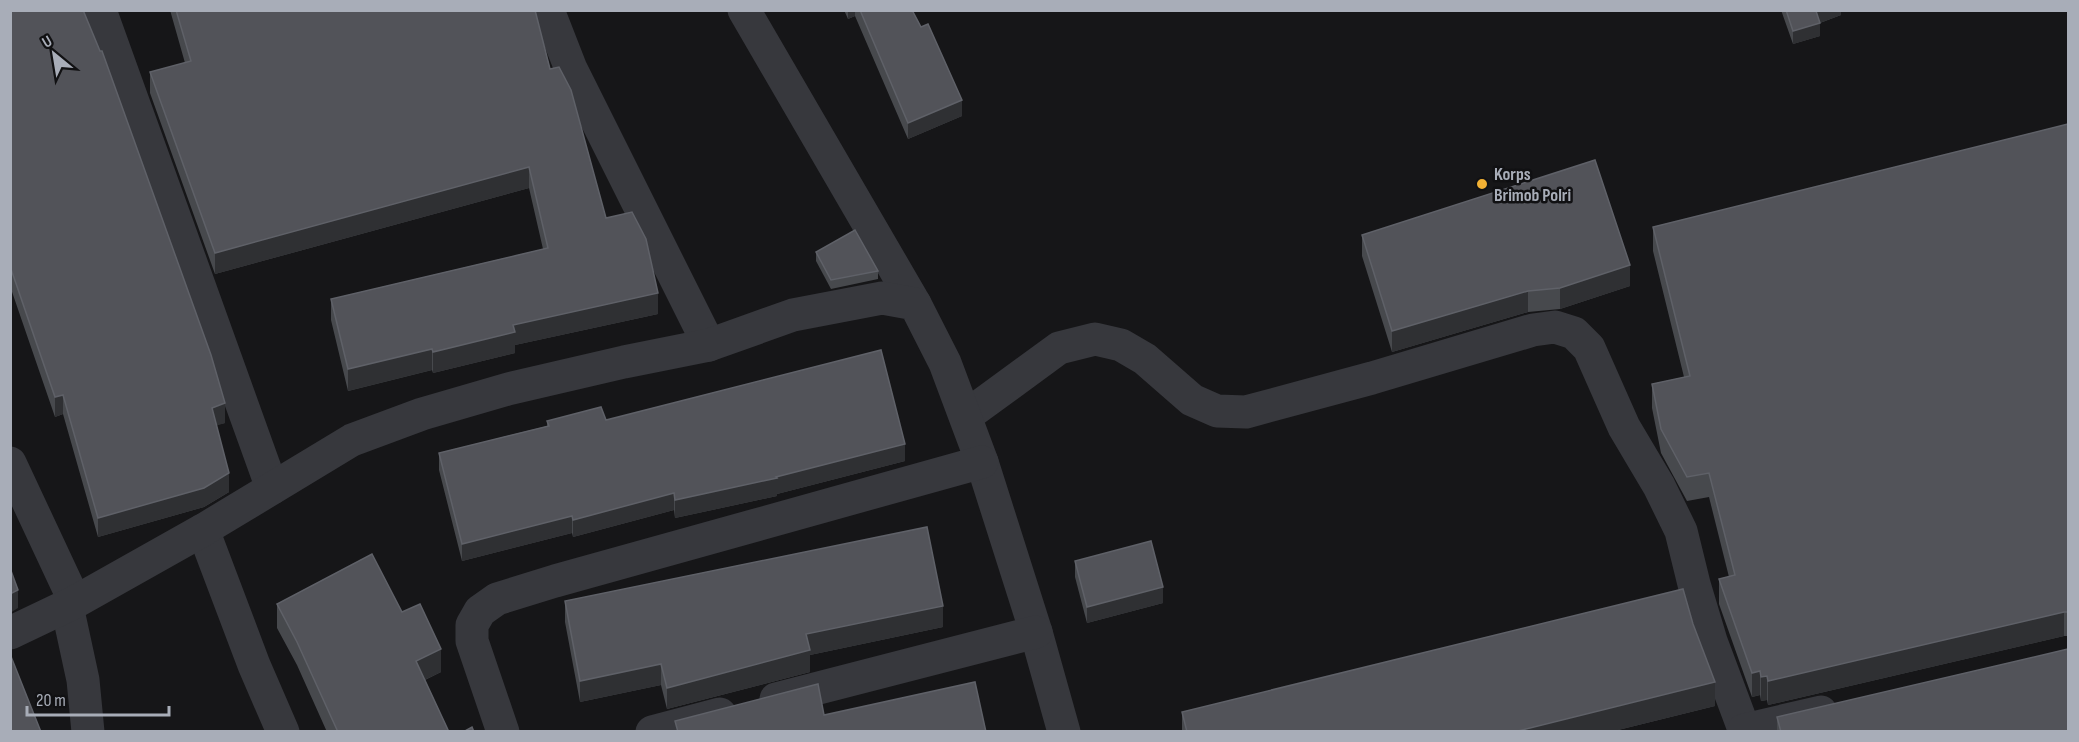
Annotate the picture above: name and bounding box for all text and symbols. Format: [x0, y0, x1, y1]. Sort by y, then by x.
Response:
north arrow [24, 24, 84, 84]
text: U [39, 32, 56, 53]
place label: Korps Brimob Polri [1494, 164, 1571, 206]
marker: Korps Brimob Polri [1475, 177, 1489, 191]
scale bar [27, 679, 170, 717]
text: 20 m [36, 690, 66, 711]

